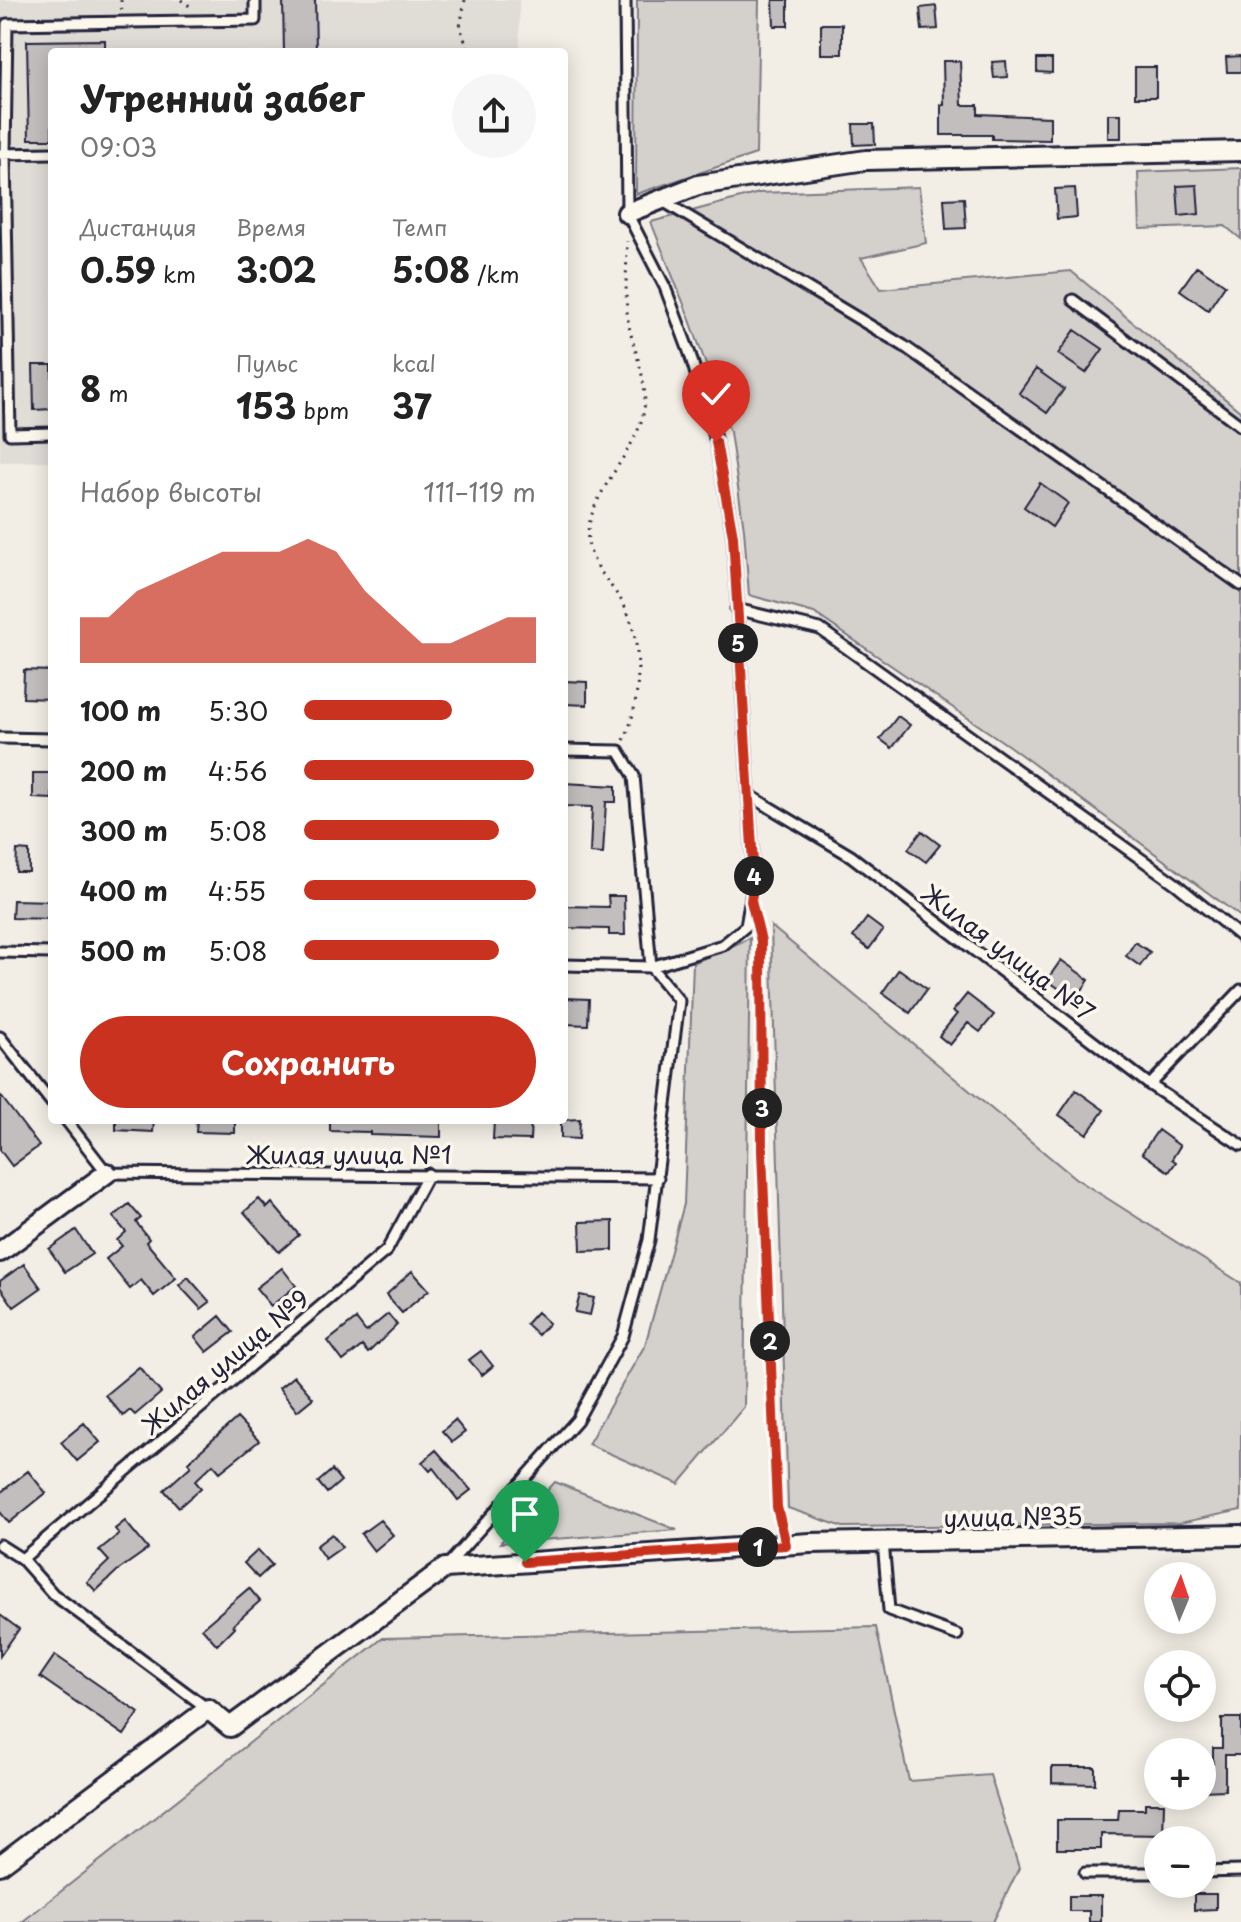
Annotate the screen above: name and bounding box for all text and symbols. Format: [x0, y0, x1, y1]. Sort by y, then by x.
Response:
text: Утренний забег [80, 70, 365, 124]
button: share [452, 74, 536, 158]
text: 09:03 [80, 127, 157, 166]
text: Дистанция [80, 210, 197, 243]
text: Время [236, 210, 306, 243]
text: Темп [392, 210, 448, 243]
text: 0.59 [80, 243, 156, 295]
text: 3:02 [236, 243, 316, 295]
text: 5:08 [392, 243, 470, 295]
text: km [156, 257, 196, 290]
text: /km [470, 257, 519, 290]
text: Пульс [236, 346, 298, 379]
text: kcal [392, 346, 436, 379]
pin [682, 360, 750, 442]
text: 8 [80, 362, 101, 414]
icon: check [694, 372, 738, 416]
text: m [101, 376, 128, 409]
text: 153 [236, 379, 296, 431]
text: 37 [392, 379, 432, 431]
text: bpm [296, 393, 349, 426]
text: Набор высоты [80, 472, 262, 511]
text: 111–119 m [423, 472, 536, 511]
pin: 5 [718, 623, 758, 663]
text: 5 [731, 626, 745, 659]
text: 100 m [80, 691, 161, 730]
text: 5:30 [208, 691, 268, 730]
text: 200 m [80, 751, 167, 790]
text: 4:56 [208, 751, 267, 790]
text: 300 m [80, 811, 168, 850]
text: 5:08 [208, 811, 267, 850]
pin: 4 [734, 856, 774, 896]
text: 4 [747, 859, 761, 892]
text: 400 m [80, 871, 168, 910]
text: 4:55 [208, 871, 266, 910]
street label: Жилая улица №7 [914, 874, 1103, 1029]
text: 500 m [80, 931, 166, 970]
text: 5:08 [208, 931, 267, 970]
button: Сохранить [80, 1016, 536, 1108]
pin: 3 [742, 1088, 782, 1128]
text: 3 [755, 1091, 769, 1124]
street label: Жилая улица №1 [245, 1136, 452, 1172]
street label: Жилая улица №9 [133, 1280, 317, 1443]
pin: 2 [750, 1321, 790, 1361]
text: 2 [762, 1324, 778, 1357]
pin [491, 1480, 559, 1562]
icon: arrive [503, 1492, 547, 1536]
street label: улица №35 [943, 1497, 1083, 1535]
pin: 1 [738, 1527, 778, 1567]
text: 1 [753, 1530, 763, 1563]
north arrow [1144, 1562, 1216, 1634]
map controls [1144, 1562, 1216, 1898]
button: locate [1144, 1650, 1216, 1722]
button: + [1144, 1738, 1216, 1810]
button: − [1144, 1826, 1216, 1898]

